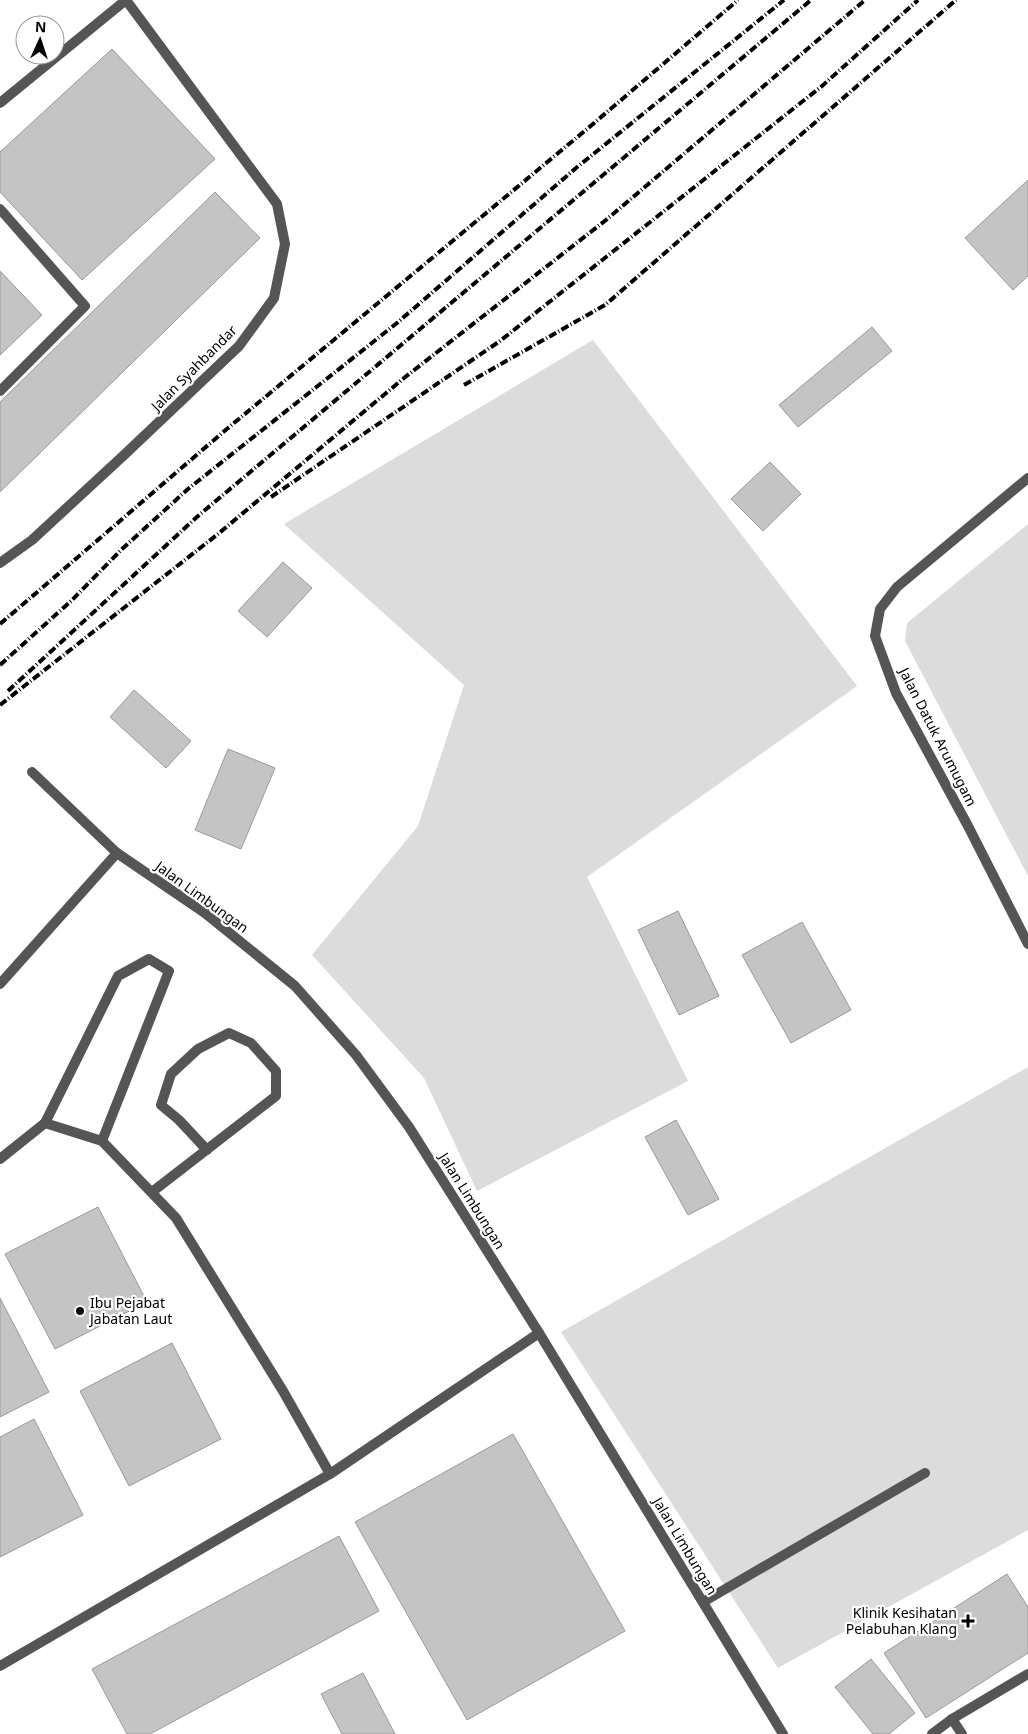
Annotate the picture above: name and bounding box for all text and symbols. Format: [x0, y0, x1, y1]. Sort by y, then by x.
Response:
north arrow [15, 15, 65, 65]
text: N [35, 17, 47, 36]
street label: Jalan Syahbandar [145, 320, 241, 416]
street label: Jalan Datuk Arumugam [894, 663, 982, 809]
street label: Jalan Limbungan [150, 855, 253, 937]
street label: Jalan Limbungan [434, 1147, 510, 1253]
place label: Ibu Pejabat Jabatan Laut [88, 1293, 172, 1328]
marker: Ibu Pejabat Jabatan Laut [74, 1305, 86, 1317]
street label: Jalan Limbungan [648, 1492, 722, 1598]
place label: Klinik Kesihatan Pelabuhan Klang [846, 1603, 957, 1638]
marker: Klinik Kesihatan Pelabuhan Klang [961, 1614, 975, 1628]

